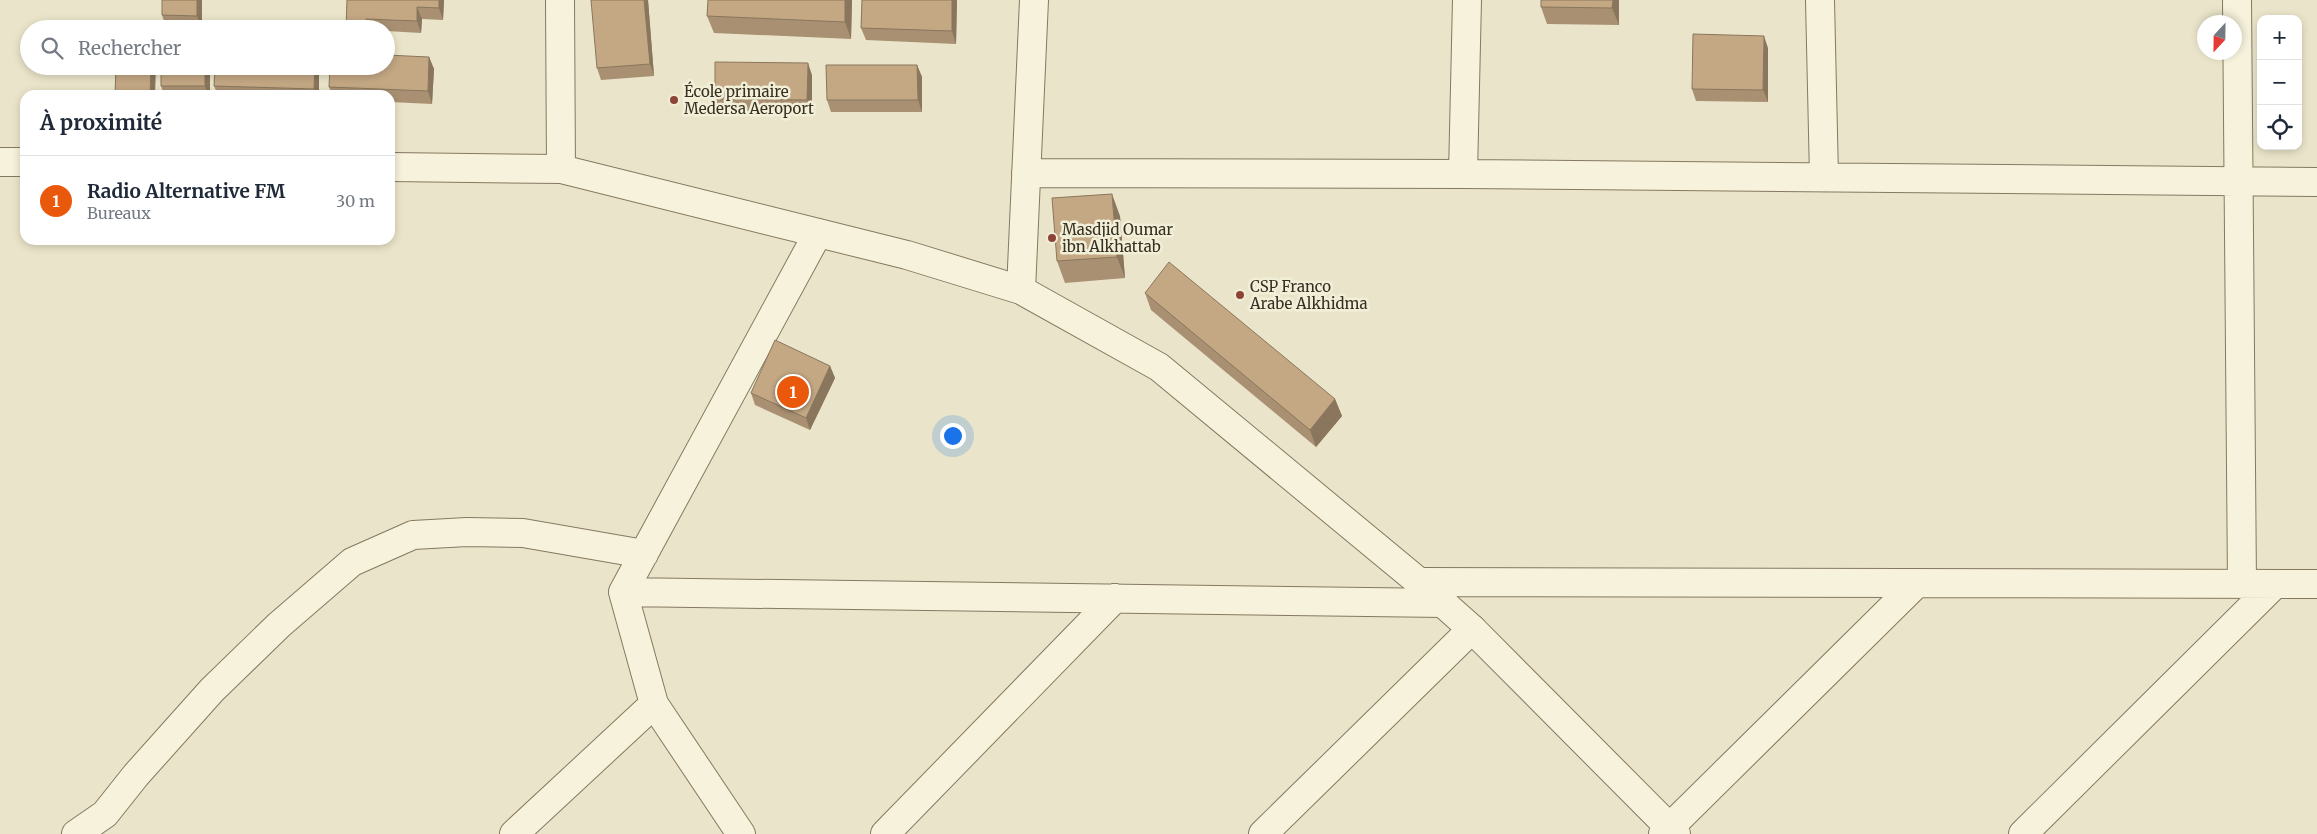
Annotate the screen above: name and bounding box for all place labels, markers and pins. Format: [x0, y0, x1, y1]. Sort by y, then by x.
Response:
place label: École primaire Medersa Aeroport [684, 81, 814, 118]
marker: École primaire Medersa Aeroport [668, 94, 680, 106]
place label: Masdjid Oumar ibn Alkhattab [1062, 220, 1173, 256]
marker: Masdjid Oumar ibn Alkhattab [1046, 232, 1058, 244]
place label: CSP Franco Arabe Alkhidma [1249, 277, 1368, 313]
marker: CSP Franco Arabe Alkhidma [1234, 289, 1246, 301]
pin: 1 [777, 373, 809, 411]

